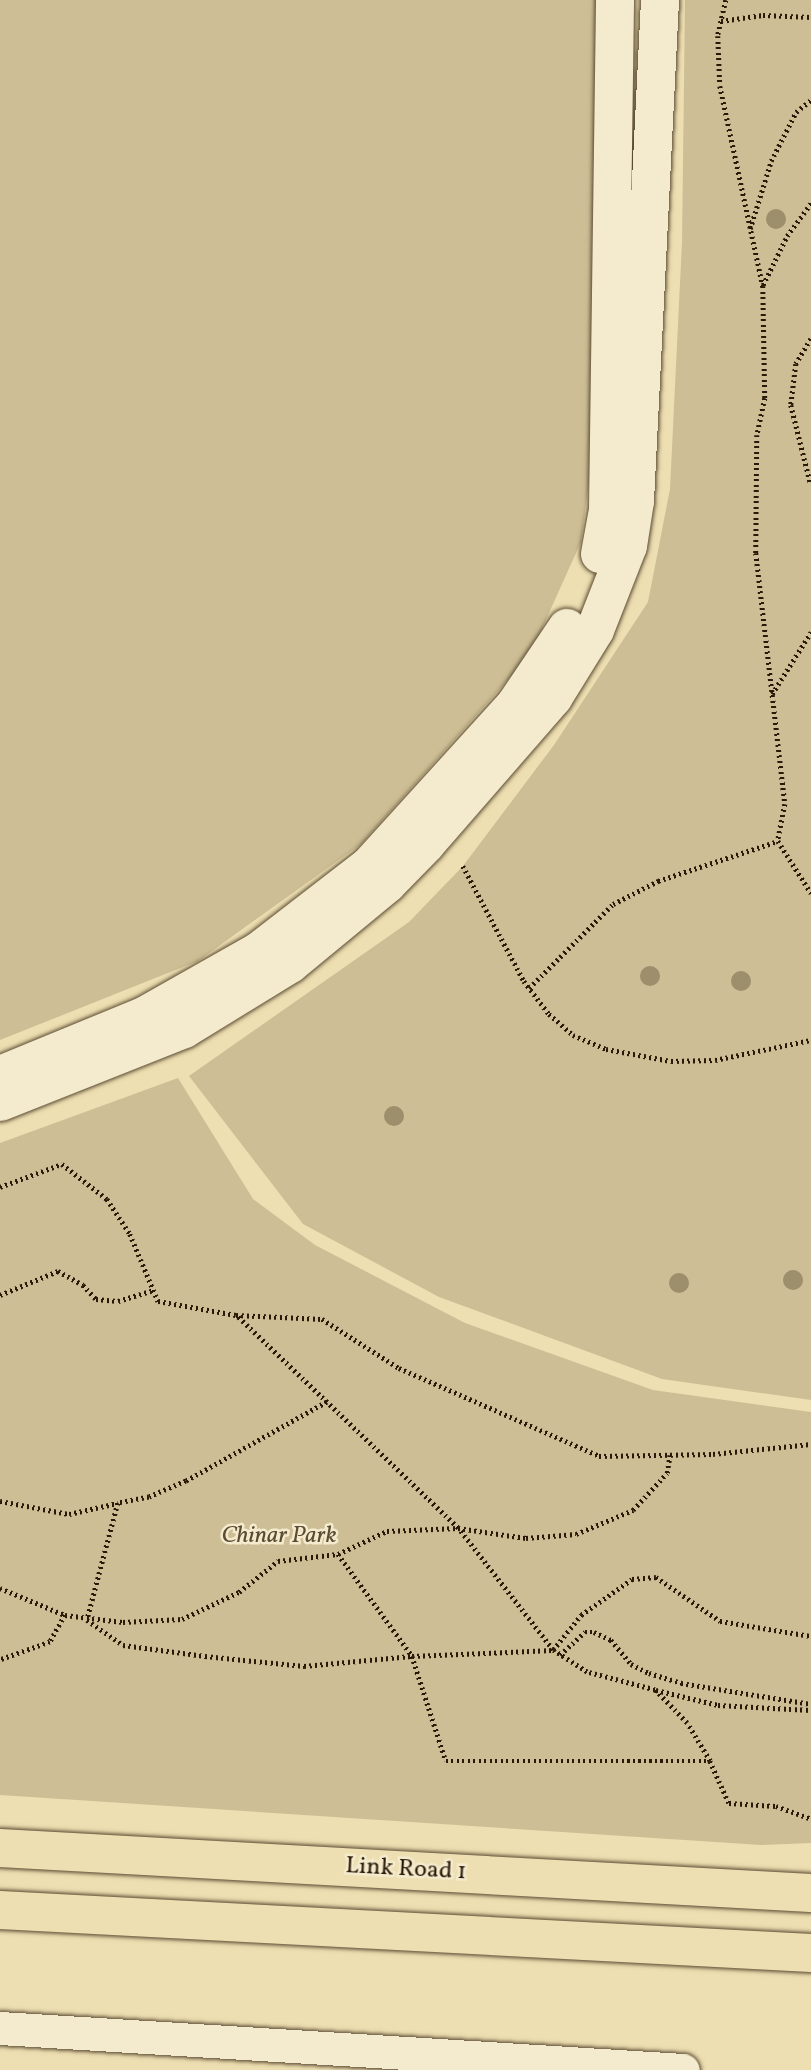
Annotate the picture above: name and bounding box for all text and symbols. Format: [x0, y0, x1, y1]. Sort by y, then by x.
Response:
park label: Chinar Park [221, 1523, 337, 1551]
street label: Link Road 1 [345, 1852, 467, 1888]

